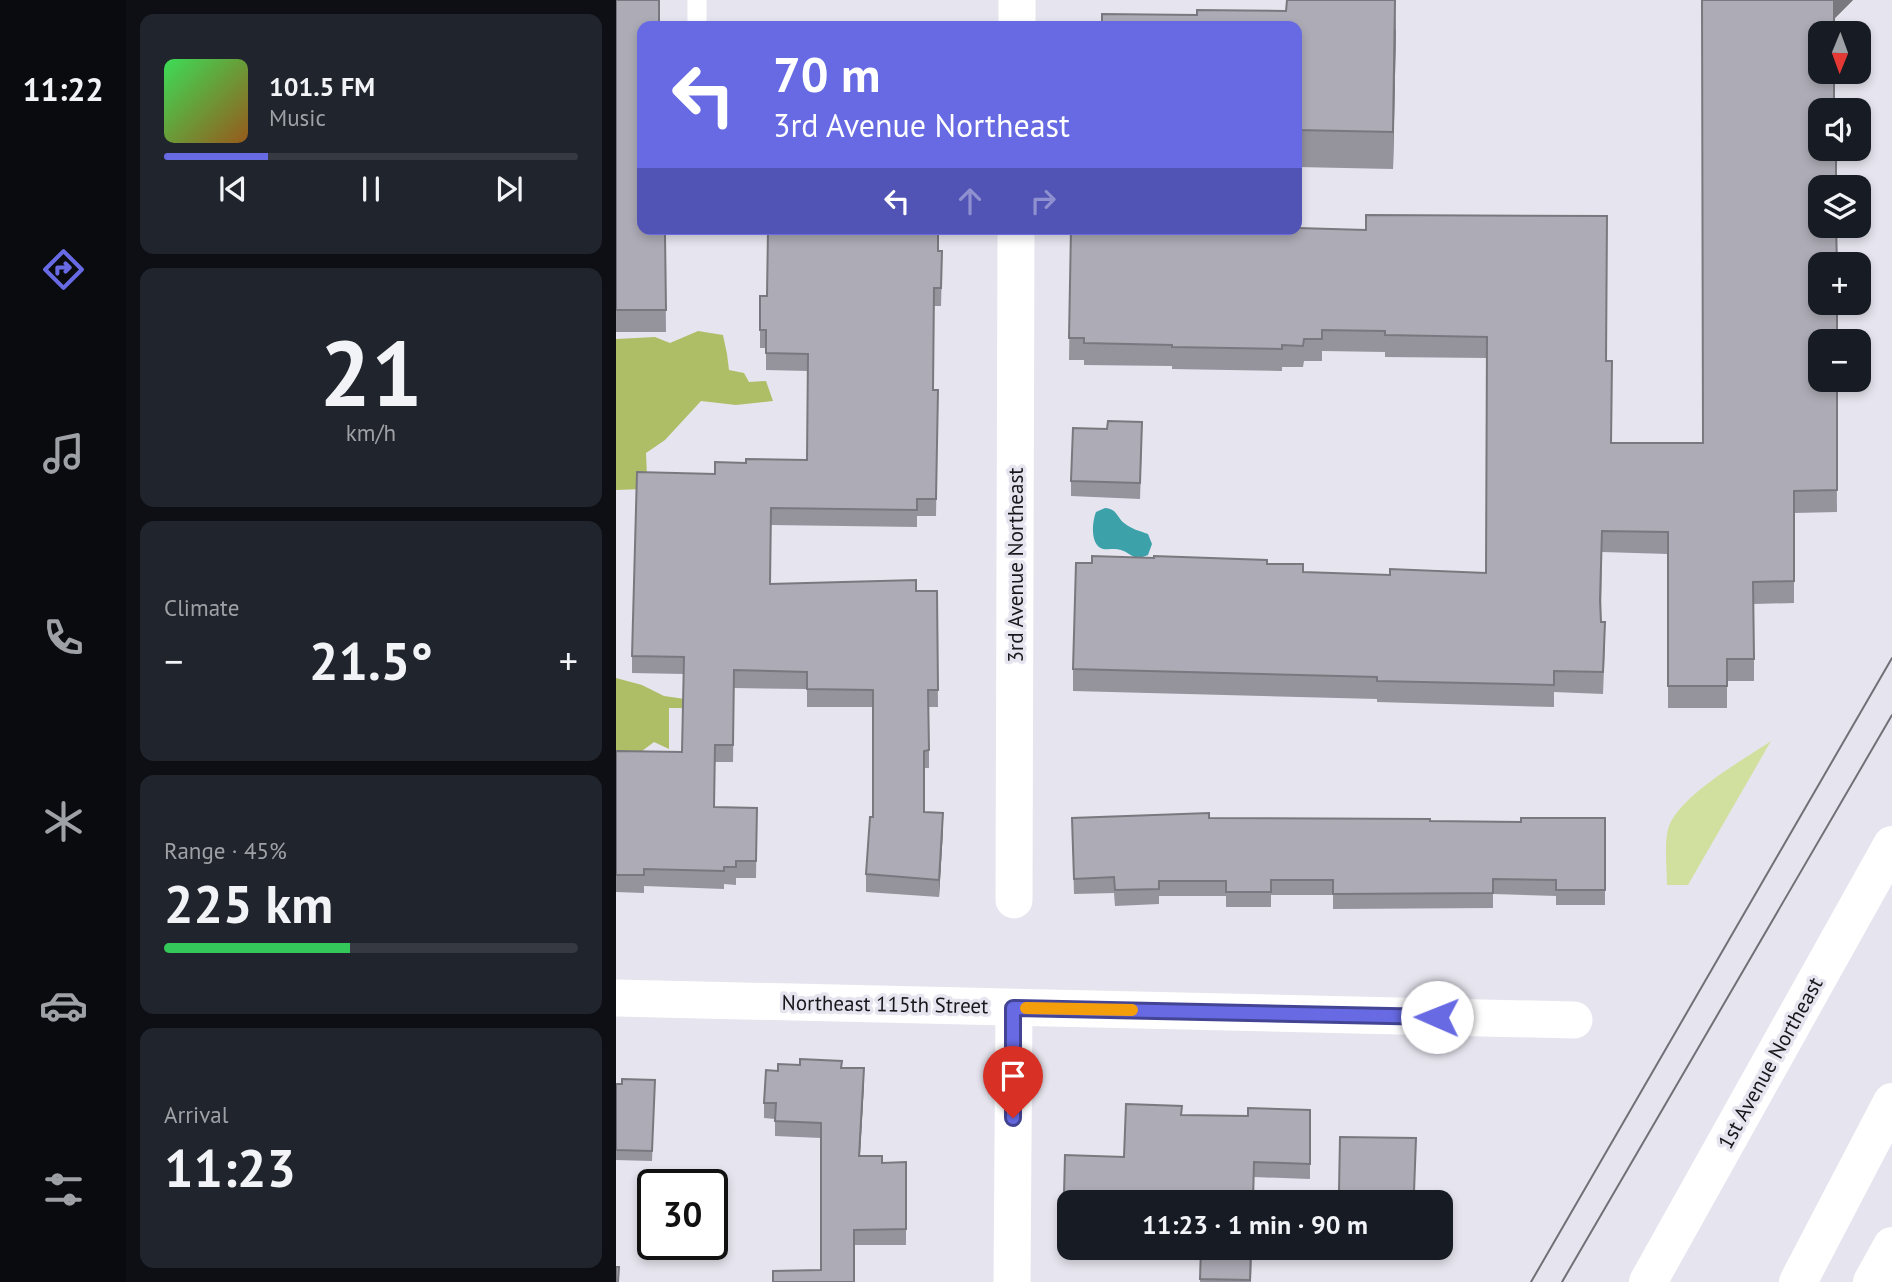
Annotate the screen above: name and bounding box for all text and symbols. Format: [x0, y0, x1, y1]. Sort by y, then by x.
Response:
north arrow [1808, 21, 1871, 84]
map controls [1808, 21, 1871, 392]
text: 70 m [773, 42, 880, 106]
icon: left [658, 49, 749, 140]
text: 11:22 [22, 68, 104, 110]
text: 101.5 FM [269, 70, 375, 103]
button: sound [1808, 98, 1871, 161]
text: Music [269, 103, 326, 132]
text: 3rd Avenue Northeast [773, 104, 1070, 146]
icon: previous [214, 170, 252, 208]
icon: pause [352, 170, 390, 208]
icon: next [490, 170, 528, 208]
button: layers [1808, 175, 1871, 238]
icon: left [878, 182, 916, 220]
icon: ahead [951, 182, 989, 220]
icon: right [1024, 182, 1062, 220]
icon: directions [39, 245, 88, 294]
button: + [1808, 252, 1871, 315]
text: 21 [319, 313, 423, 431]
button: − [1808, 329, 1871, 392]
text: km/h [346, 418, 396, 447]
icon: music [39, 429, 88, 478]
street label: 3rd Avenue Northeast [1002, 468, 1029, 662]
text: Climate [164, 593, 239, 622]
icon: phone [39, 613, 88, 662]
text: 21.5° [309, 627, 433, 694]
text: − [164, 636, 183, 685]
text: + [559, 636, 578, 685]
icon: climate [39, 797, 88, 846]
text: Range · 45% [164, 836, 287, 865]
text: 225 km [164, 870, 333, 937]
street label: 1st Avenue Northeast [1712, 972, 1828, 1154]
position arrow [1400, 980, 1474, 1054]
icon: car [39, 981, 88, 1030]
street label: Northeast 115th Street [781, 989, 989, 1019]
pin [983, 1046, 1043, 1118]
icon: arrive [994, 1057, 1032, 1095]
text: Arrival [164, 1100, 228, 1129]
text: 11:23 [164, 1134, 296, 1201]
icon: filters [39, 1165, 88, 1214]
speed limit sign: 30 [637, 1169, 728, 1260]
text: 11:23 · 1 min · 90 m [1142, 1208, 1368, 1241]

